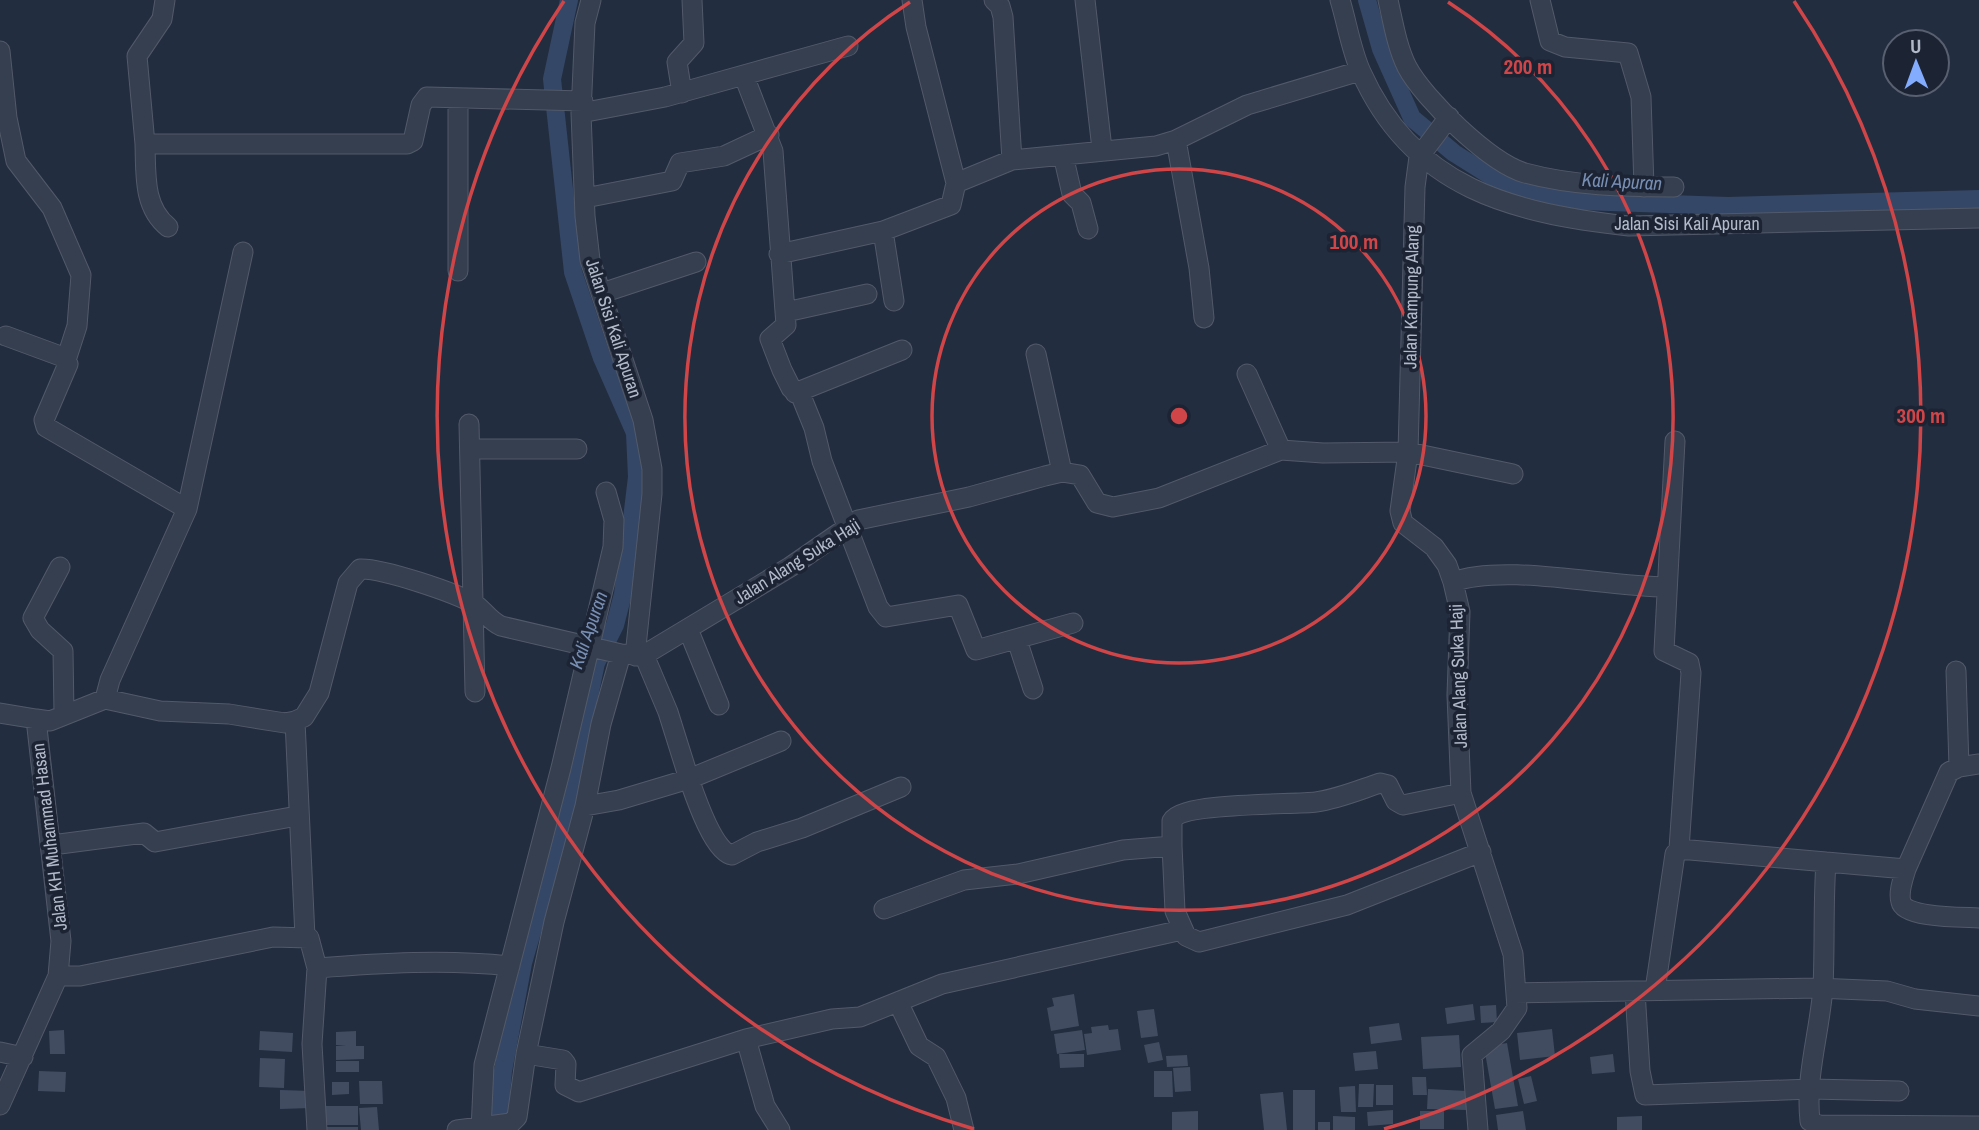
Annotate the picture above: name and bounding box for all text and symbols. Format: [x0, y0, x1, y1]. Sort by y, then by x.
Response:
north arrow [1881, 28, 1951, 98]
text: U [1910, 33, 1922, 59]
text: 200 m [1504, 52, 1552, 81]
water label: Kali Apuran [1581, 166, 1663, 196]
street label: Jalan Sisi Kali Apuran [1614, 211, 1760, 236]
street label: Jalan Kampung Alang [1397, 224, 1425, 369]
text: 100 m [1330, 227, 1378, 256]
street label: Jalan Sisi Kali Apuran [580, 255, 648, 401]
text: 300 m [1897, 401, 1945, 430]
centre of rings [1167, 404, 1191, 428]
street label: Jalan Alang Suka Haji [729, 512, 865, 610]
water label: Kali Apuran [563, 588, 613, 672]
street label: Jalan Alang Suka Haji [1443, 603, 1473, 749]
street label: Jalan KH Muhammad Hasan [25, 742, 73, 932]

